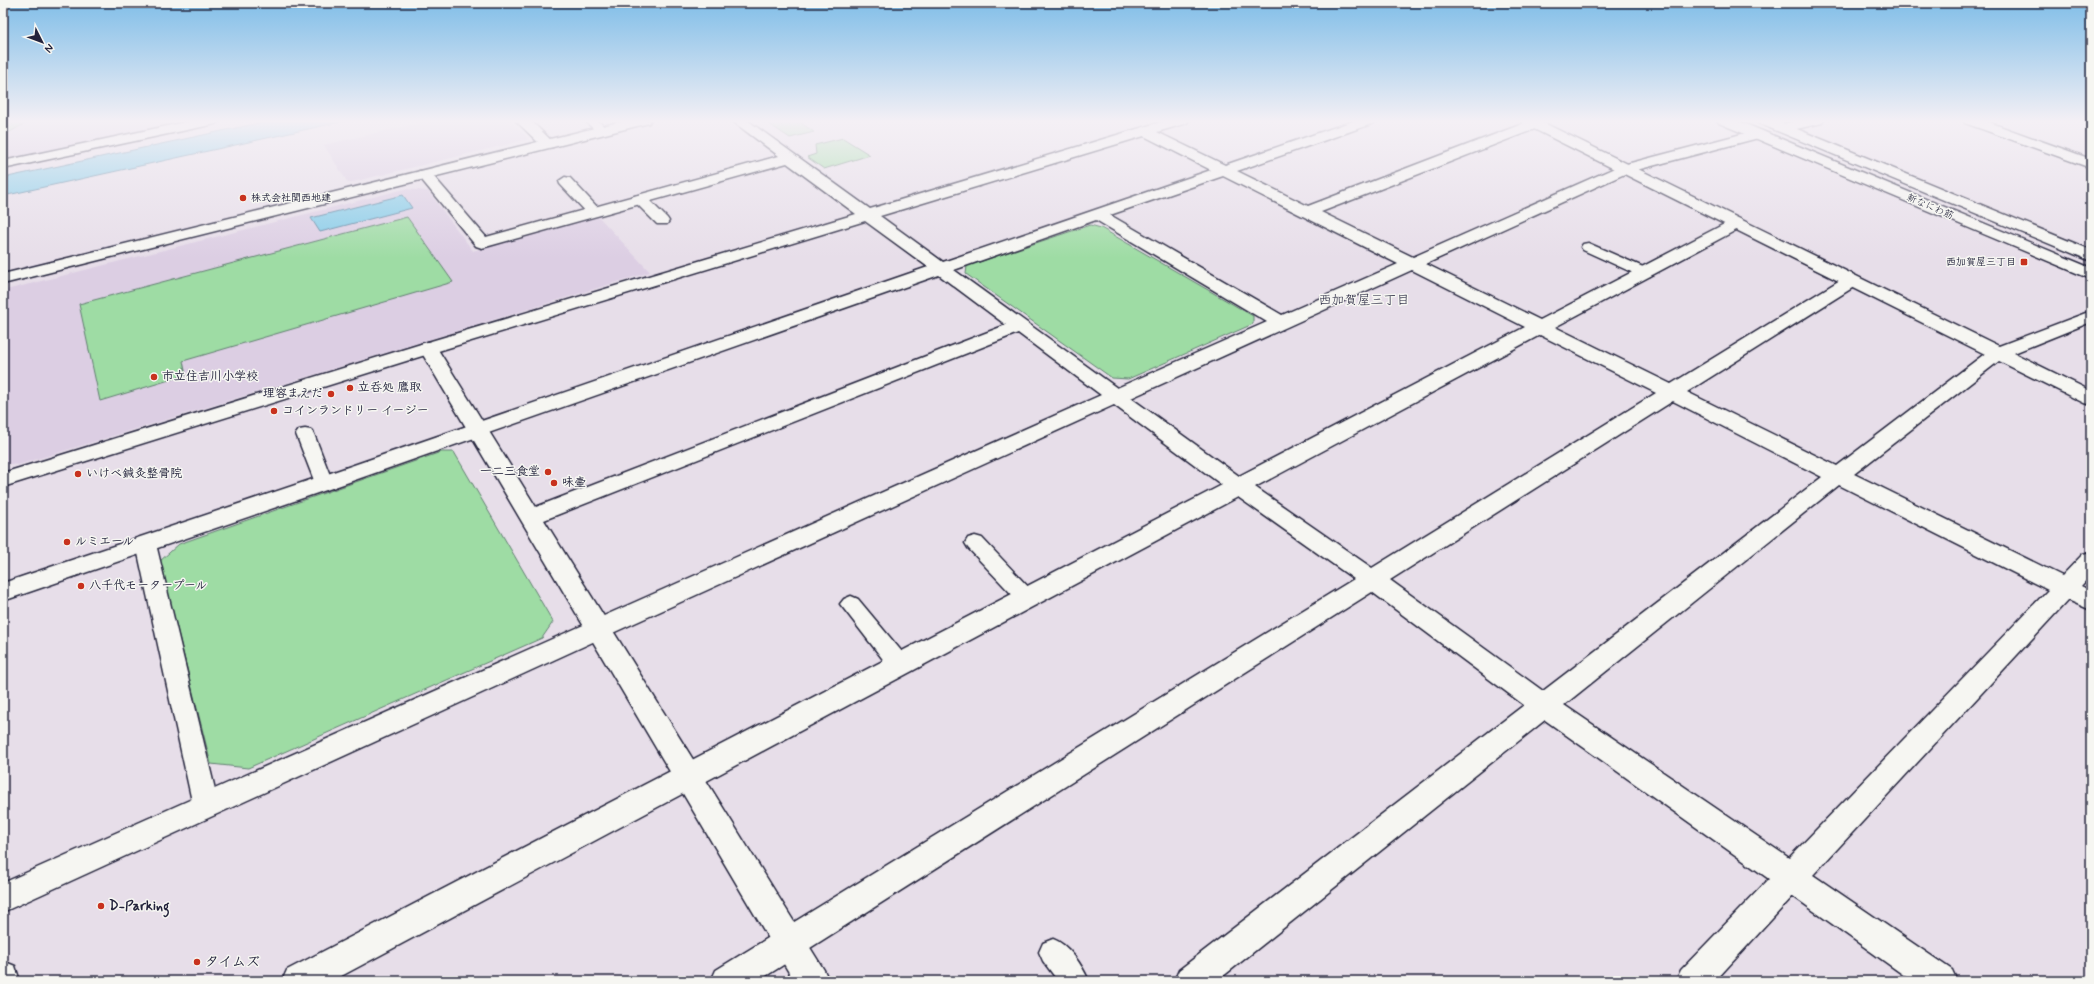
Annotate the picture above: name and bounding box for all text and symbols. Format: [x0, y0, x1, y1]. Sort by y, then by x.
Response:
north arrow [22, 22, 62, 62]
text: N [41, 41, 56, 55]
street label: 新なにわ筋 [1904, 191, 1956, 223]
place label: 株式会社関西地建 [251, 192, 331, 205]
marker: 株式会社関西地建 [238, 193, 248, 203]
place label: 西加賀屋三丁目 [1946, 256, 2016, 269]
marker: 西加賀屋三丁目 [2019, 257, 2029, 267]
district label: 西加賀屋三丁目 [1318, 292, 1410, 309]
place label: 市立住吉川小学校 [162, 369, 258, 385]
marker: 市立住吉川小学校 [149, 372, 159, 382]
place label: 立呑処 鷹取 [358, 380, 422, 396]
marker: 立呑処 鷹取 [345, 383, 355, 393]
place label: 理容まえだ [263, 386, 323, 402]
marker: 理容まえだ [326, 389, 336, 399]
place label: コインランドリー イージー [282, 403, 429, 419]
marker: コインランドリー イージー [269, 406, 279, 416]
place label: 一二三食堂 [480, 464, 540, 480]
place label: いけべ鍼灸整骨院 [86, 466, 182, 482]
marker: 一二三食堂 [543, 467, 553, 477]
marker: いけべ鍼灸整骨院 [73, 469, 83, 479]
place label: 味壷 [562, 475, 586, 491]
marker: 味壷 [549, 478, 559, 488]
place label: ルミエール [75, 534, 134, 550]
marker: ルミエール [62, 537, 72, 547]
place label: 八千代モータープール [89, 578, 207, 594]
marker: 八千代モータープール [76, 581, 86, 591]
place label: D-Parking [109, 897, 170, 918]
marker: D-Parking [96, 901, 106, 911]
place label: タイムズ [205, 953, 260, 971]
marker: タイムズ [192, 957, 202, 967]

